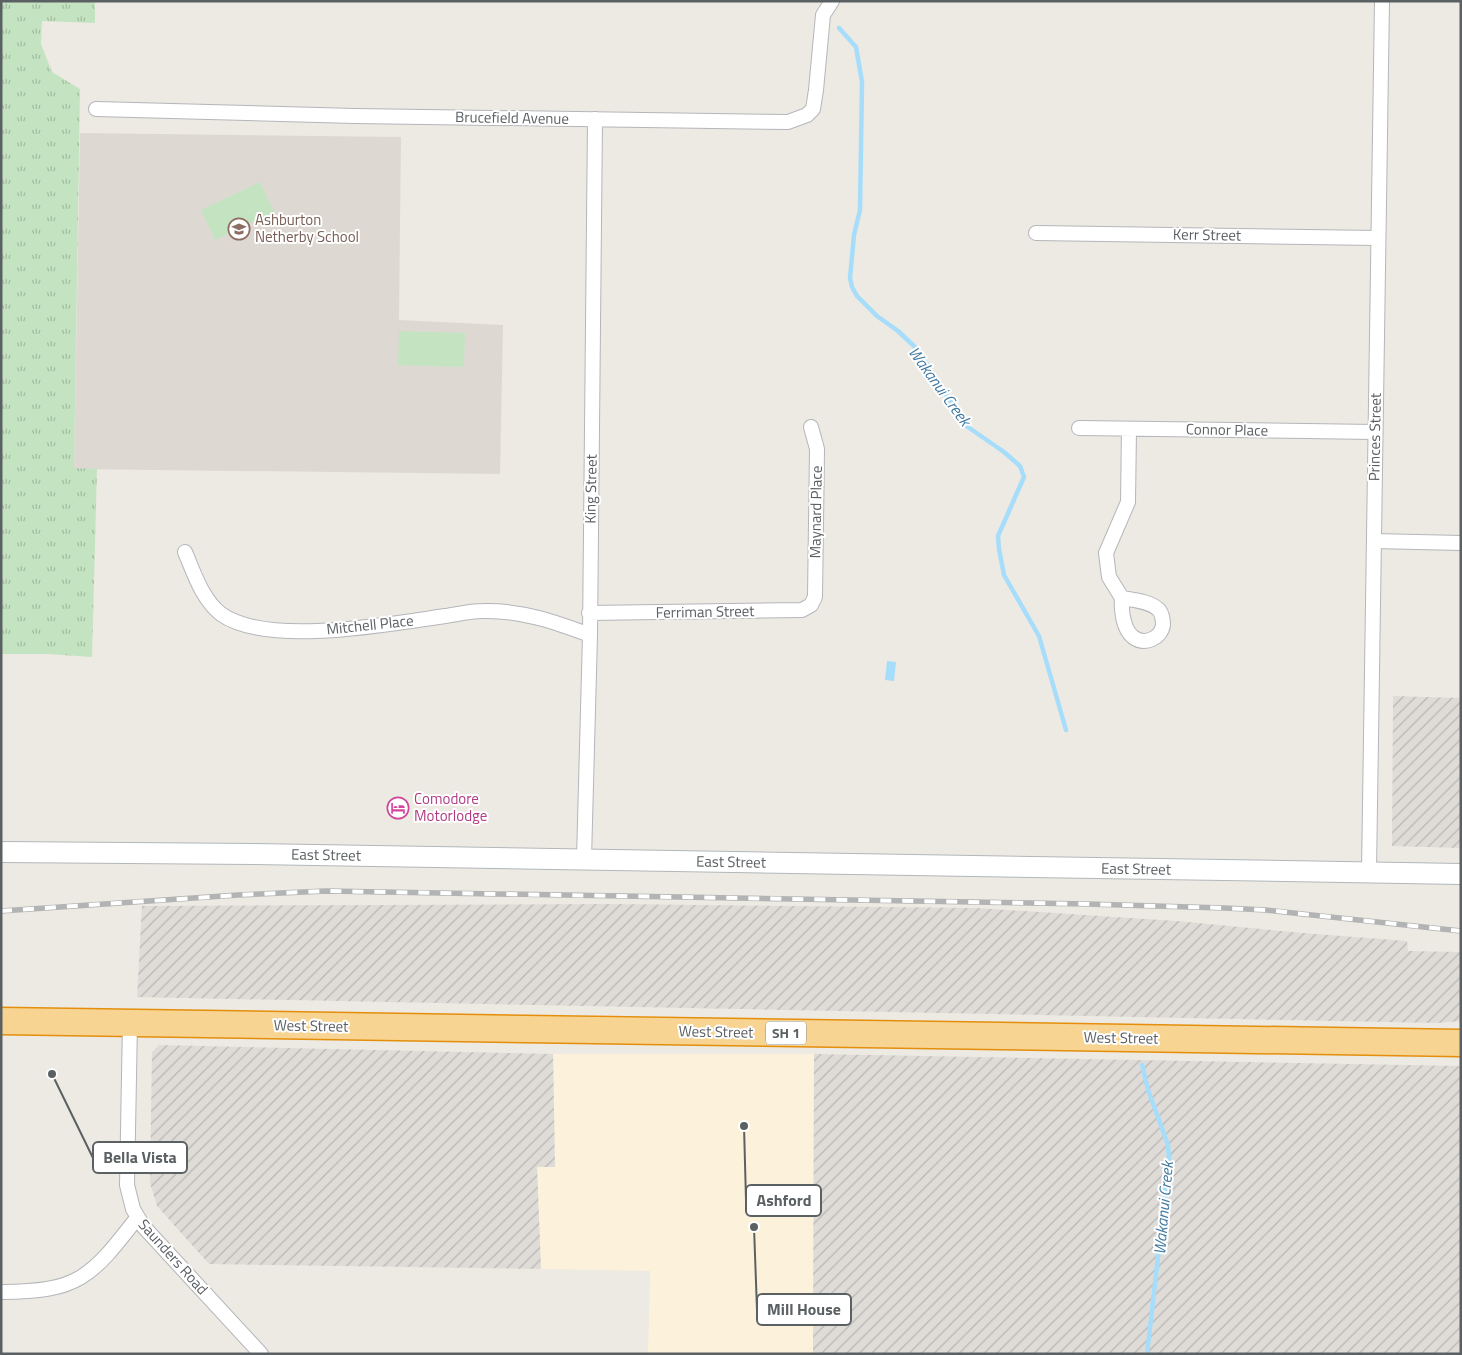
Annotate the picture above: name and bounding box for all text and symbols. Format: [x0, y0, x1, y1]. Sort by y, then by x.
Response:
street label: Brucefield Avenue [455, 105, 569, 130]
place label: Ashburton Netherby School [255, 208, 359, 248]
school or university icon: Ashburton Netherby School [227, 217, 251, 241]
street label: Kerr Street [1173, 222, 1242, 247]
water label: Wakanui Creek [903, 341, 978, 432]
street label: Princes Street [1362, 392, 1387, 481]
street label: Connor Place [1186, 417, 1268, 442]
street label: King Street [578, 453, 603, 524]
street label: Maynard Place [803, 465, 828, 559]
street label: Ferriman Street [655, 599, 755, 624]
street label: Mitchell Place [325, 608, 415, 641]
place label: Comodore Motorlodge [414, 787, 487, 827]
hotel icon: Comodore Motorlodge [386, 796, 410, 820]
street label: East Street [291, 842, 362, 867]
street label: East Street [696, 849, 767, 874]
street label: East Street [1101, 856, 1172, 881]
street label: West Street [273, 1013, 349, 1038]
street label: West Street [678, 1019, 754, 1044]
road number: SH 1 [766, 1021, 806, 1044]
street label: West Street [1083, 1025, 1159, 1050]
callout: Bella Vista [93, 1142, 187, 1173]
text: Bella Vista [103, 1145, 177, 1169]
water label: Wakanui Creek [1147, 1159, 1179, 1256]
callout: Ashford [746, 1185, 821, 1216]
text: Ashford [757, 1188, 811, 1212]
street label: Saunders Road [133, 1214, 214, 1300]
callout: Mill House [757, 1294, 851, 1325]
text: Mill House [767, 1297, 841, 1321]

